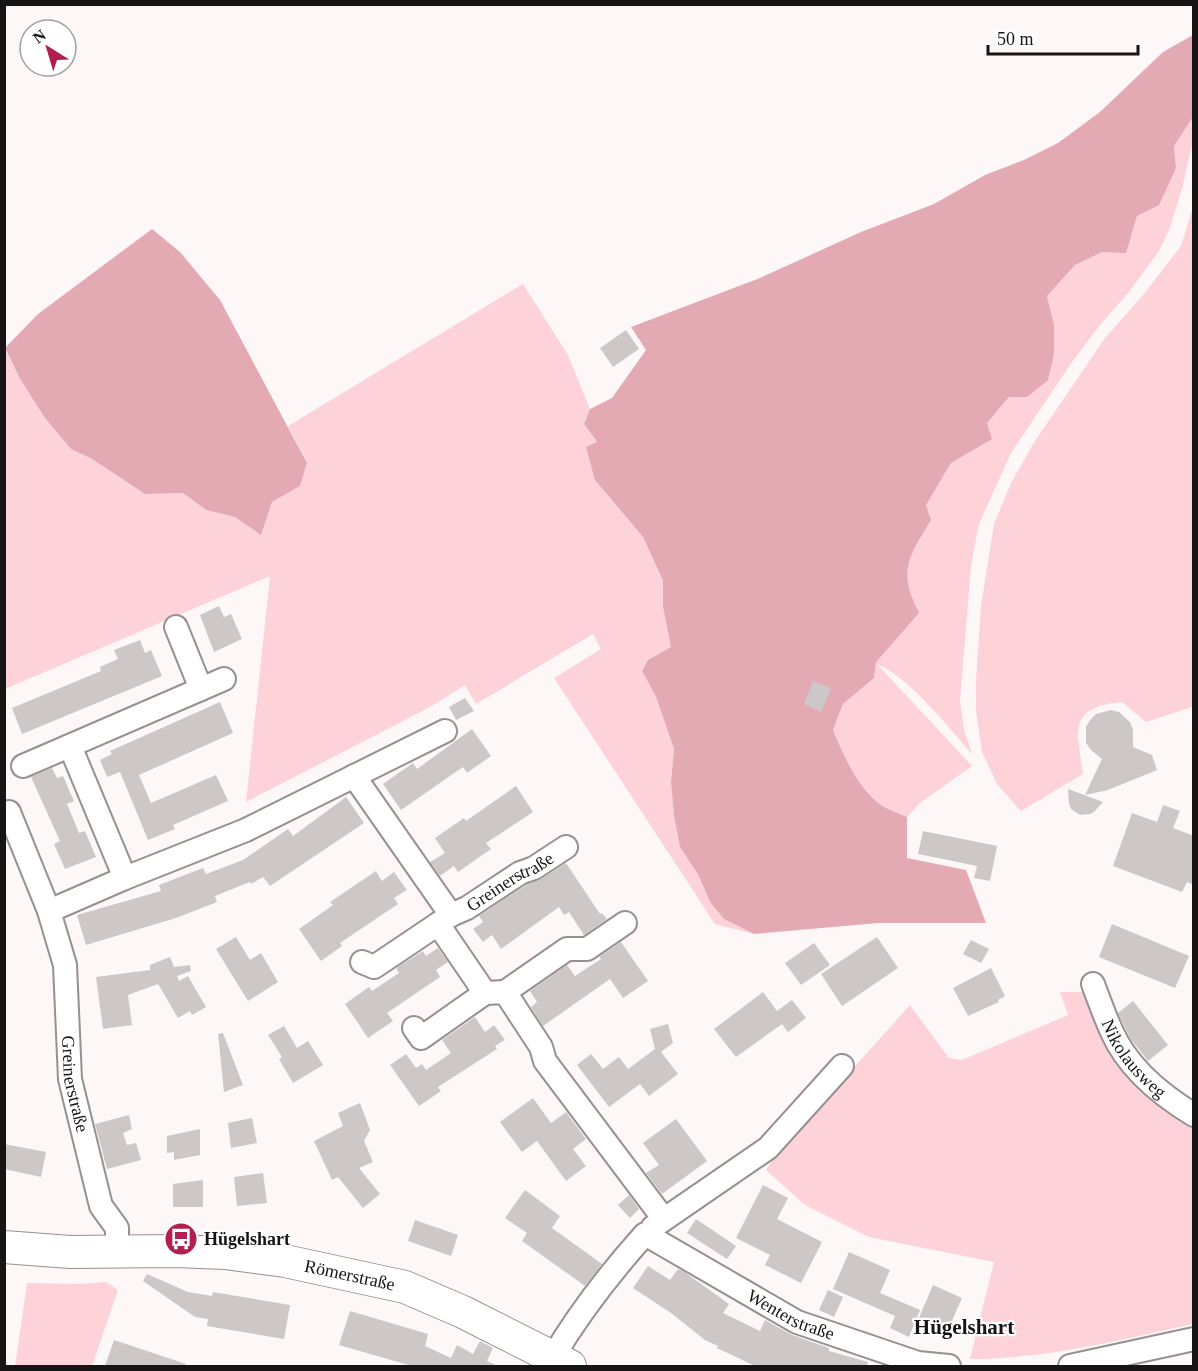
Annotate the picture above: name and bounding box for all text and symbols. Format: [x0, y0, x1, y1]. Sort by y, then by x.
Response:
north arrow [18, 18, 78, 78]
scale bar [988, 18, 1138, 56]
text: N [30, 26, 49, 47]
text: 50 m [997, 29, 1034, 49]
street label: Greinerstraße [463, 848, 557, 916]
street label: Nikolausweg [1098, 1016, 1170, 1102]
street label: Greinerstraße [58, 1035, 93, 1134]
bus stop icon: Hügelshart [163, 1221, 199, 1257]
place label: Hügelshart [204, 1229, 290, 1249]
street label: Römerstraße [303, 1256, 397, 1295]
street label: Wenterstraße [744, 1285, 837, 1344]
district label: Hügelshart [914, 1315, 1014, 1339]

